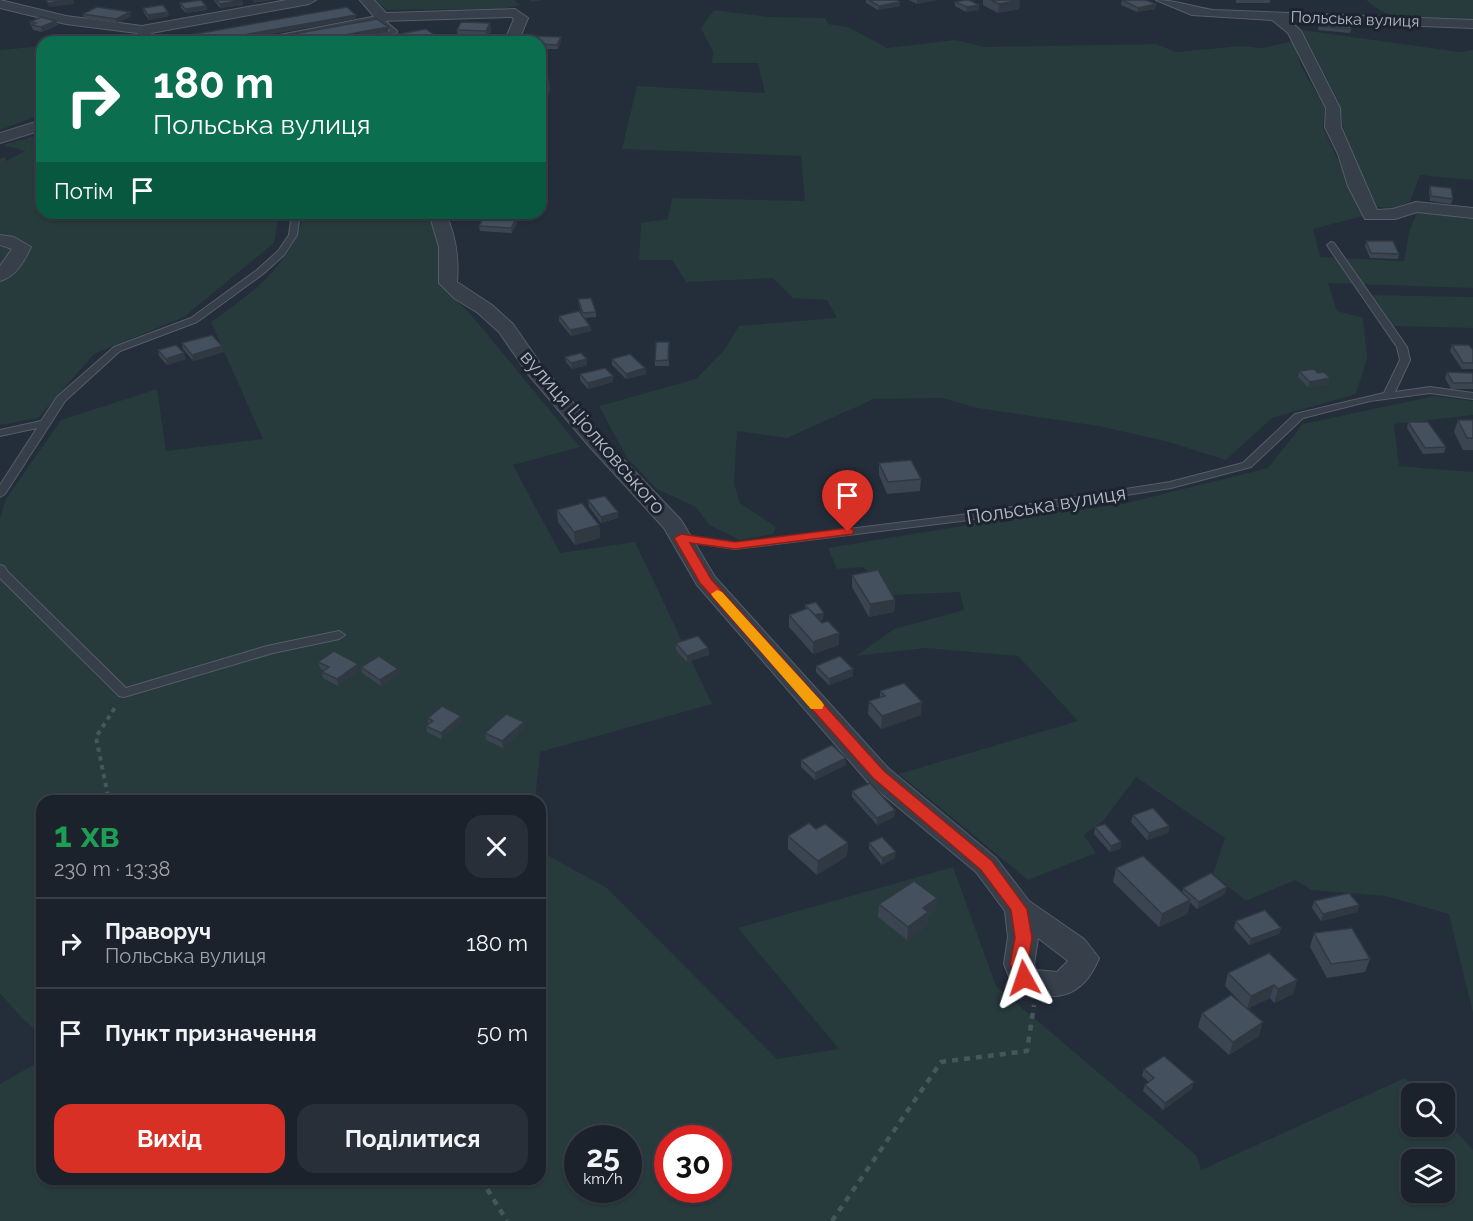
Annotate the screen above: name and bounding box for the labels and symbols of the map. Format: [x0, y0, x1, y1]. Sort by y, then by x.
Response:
street label: Польська вулиця [1290, 7, 1420, 31]
street label: вулиця Ціолковського [515, 345, 671, 519]
pin [822, 470, 873, 532]
street label: Польська вулиця [965, 481, 1127, 529]
position arrow [992, 946, 1056, 1010]
speed limit sign: 30 [654, 1125, 732, 1203]

